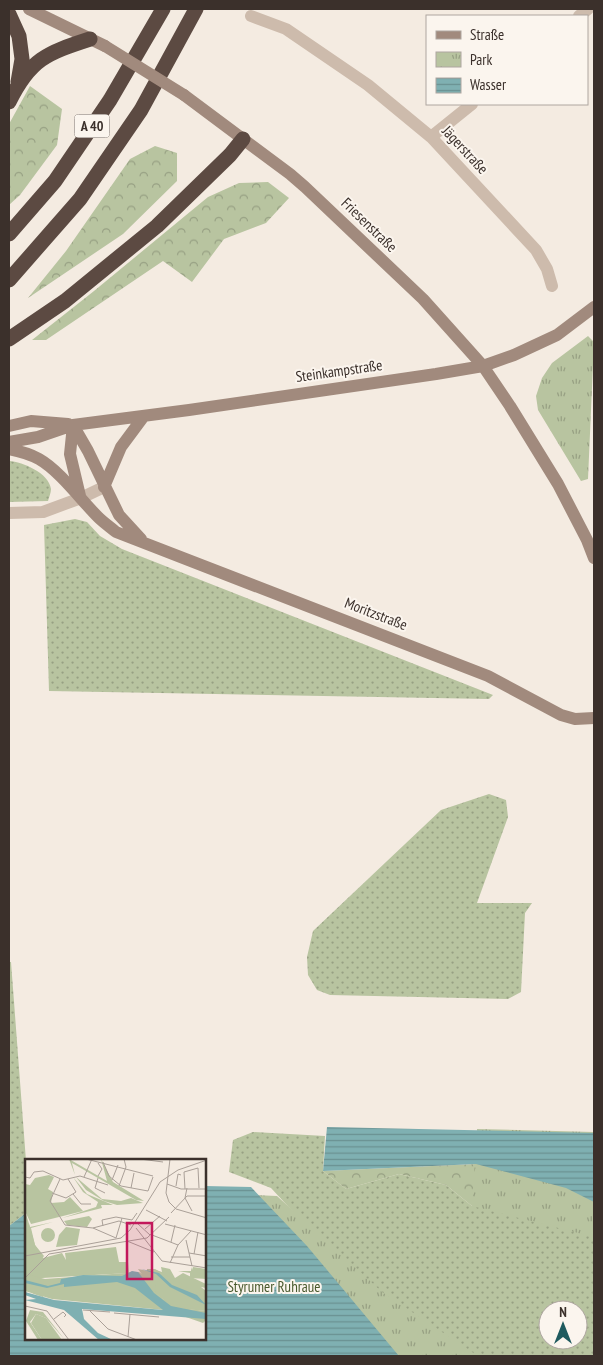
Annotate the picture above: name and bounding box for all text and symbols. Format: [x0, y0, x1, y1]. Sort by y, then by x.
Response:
legend [426, 15, 588, 105]
text: Straße [470, 25, 504, 44]
text: Park [470, 50, 492, 69]
text: Wasser [470, 75, 507, 94]
road number: A 40 [74, 114, 110, 138]
street label: Jägerstraße [438, 121, 493, 178]
street label: Friesenstraße [337, 193, 401, 256]
street label: Steinkampstraße [294, 355, 384, 386]
street label: Moritzstraße [342, 593, 410, 634]
inset map [25, 1159, 206, 1340]
park label: Styrumer Ruhraue [227, 1277, 321, 1296]
north arrow [538, 1300, 588, 1350]
text: N [559, 1303, 567, 1321]

